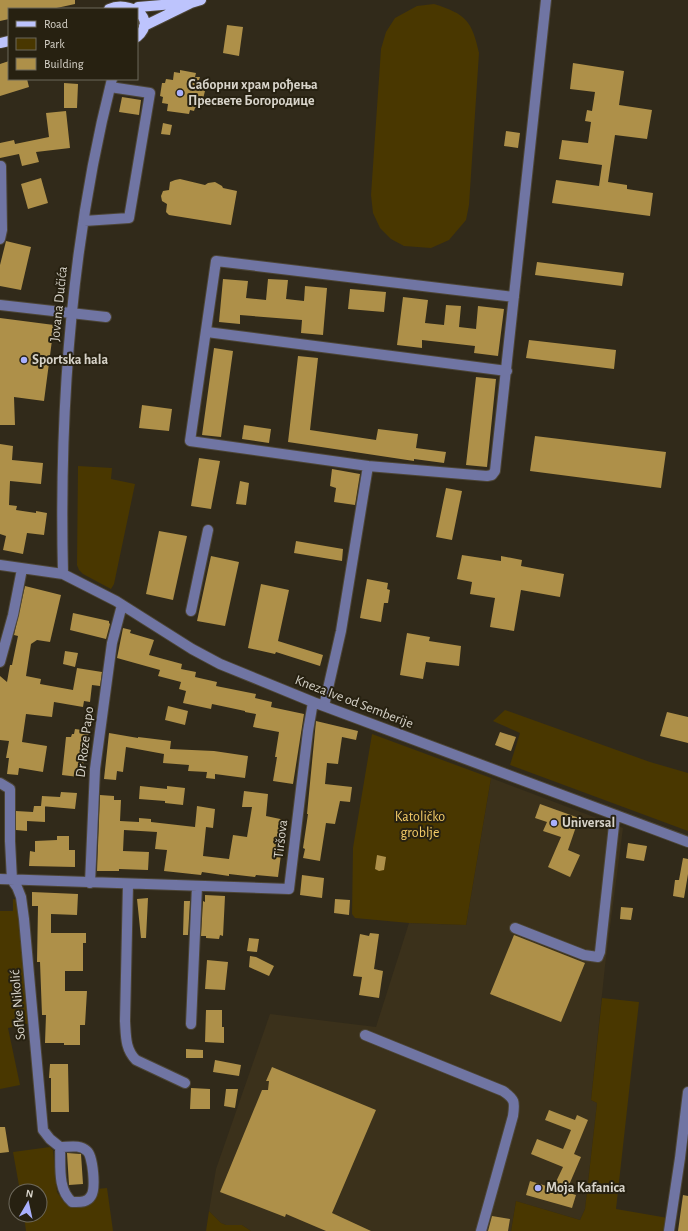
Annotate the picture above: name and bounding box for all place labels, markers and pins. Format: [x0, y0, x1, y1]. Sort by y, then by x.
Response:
place label: Саборни храм рођења Пресвете Богородице [188, 78, 318, 108]
marker: Саборни храм рођења Пресвете Богородице [175, 88, 185, 98]
place label: Sportska hala [32, 353, 109, 367]
marker: Sportska hala [19, 355, 29, 365]
place label: Universal [562, 816, 615, 830]
marker: Universal [549, 818, 559, 828]
place label: Moja Kafanica [546, 1181, 626, 1195]
marker: Moja Kafanica [533, 1183, 543, 1193]

